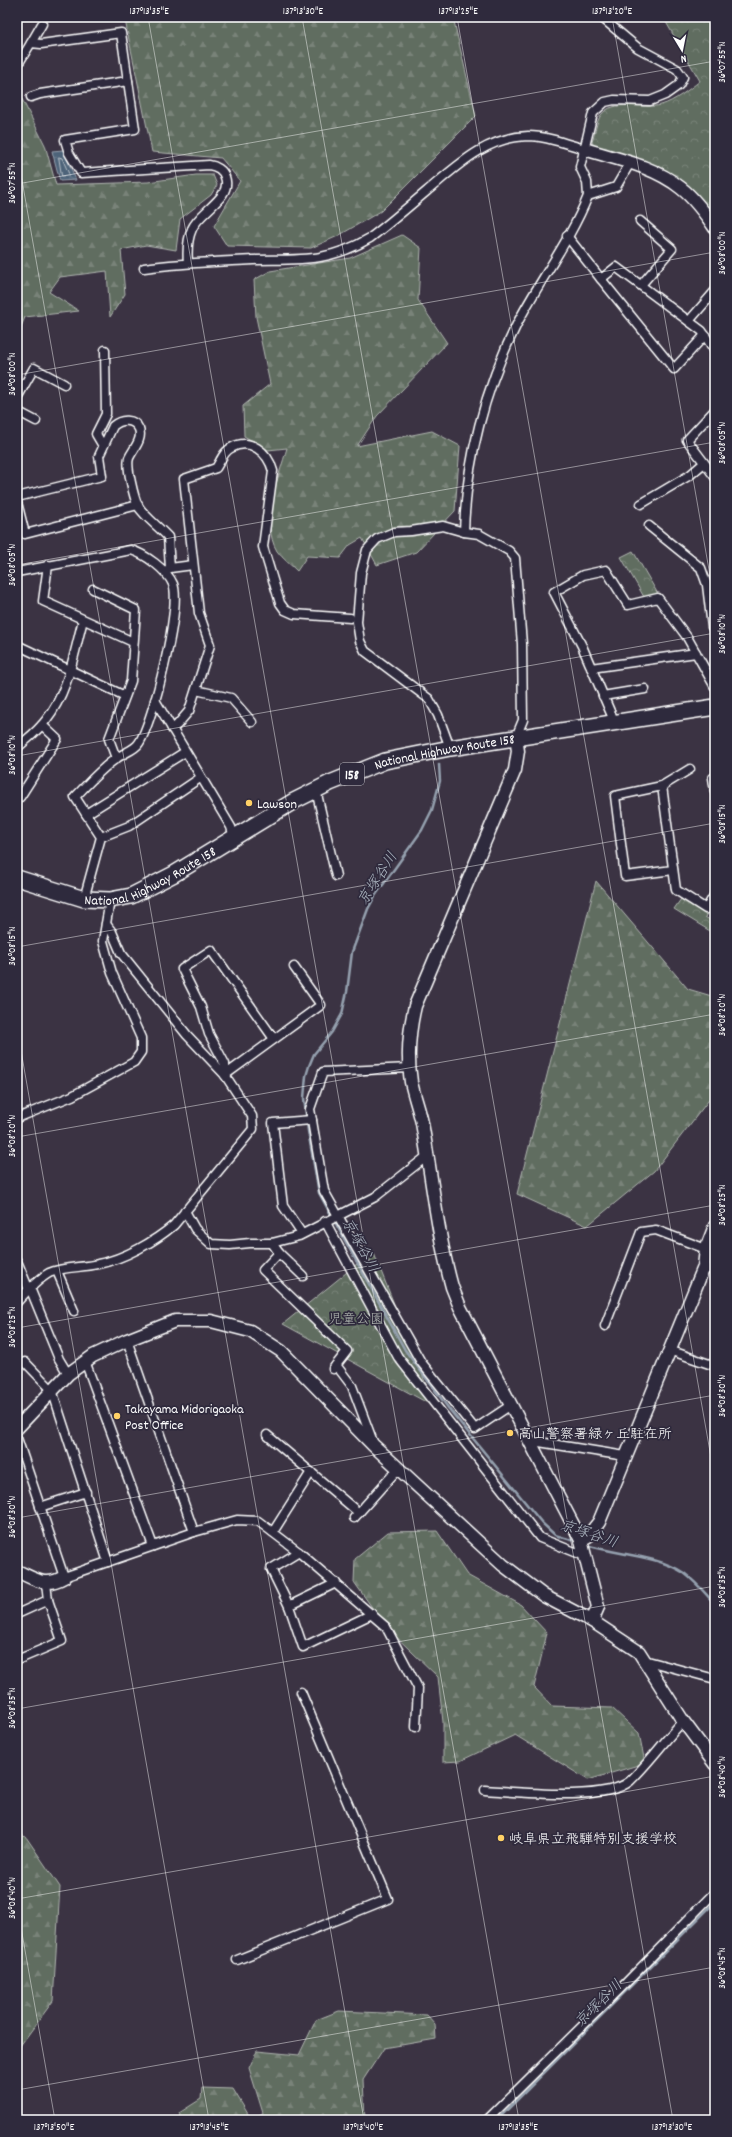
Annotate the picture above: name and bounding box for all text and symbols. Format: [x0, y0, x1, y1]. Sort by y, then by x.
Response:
text: 137°13'35"E [129, 5, 169, 19]
text: 137°13'30"E [283, 5, 324, 19]
text: 137°13'25"E [438, 5, 478, 19]
text: 137°13'20"E [592, 5, 633, 19]
north arrow [662, 30, 702, 70]
text: 36°07'55"N [716, 41, 730, 83]
text: N [679, 50, 687, 66]
text: 36°07'55"N [6, 162, 20, 204]
text: 36°08'00"N [716, 231, 730, 275]
text: 36°08'00"N [6, 352, 20, 396]
text: 36°08'05"N [716, 422, 730, 464]
text: 36°08'05"N [6, 544, 20, 586]
text: 36°08'10"N [716, 614, 730, 654]
street label: National Highway Route 158 [372, 730, 517, 776]
text: 36°08'10"N [6, 735, 20, 775]
road number: 158 [340, 763, 364, 785]
place label: Lawson [257, 795, 297, 815]
marker: Lawson [244, 798, 254, 808]
text: 36°08'15"N [716, 804, 730, 844]
street label: National Highway Route 158 [84, 842, 221, 912]
water label: 京塚谷川 [353, 848, 404, 910]
text: 36°08'15"N [6, 926, 20, 966]
text: 36°08'20"N [716, 994, 730, 1036]
text: 36°08'20"N [6, 1115, 20, 1157]
text: 36°08'25"N [716, 1184, 730, 1226]
water label: 京塚谷川 [335, 1214, 383, 1278]
text: 36°08'25"N [6, 1306, 20, 1348]
park label: 児童公園 [328, 1310, 384, 1330]
text: 36°08'30"N [716, 1375, 730, 1417]
place label: Takayama Midorigaoka Post Office [125, 1400, 244, 1436]
marker: Takayama Midorigaoka Post Office [112, 1411, 122, 1421]
place label: 高山警察署緑ヶ丘駐在所 [518, 1425, 672, 1445]
marker: 高山警察署緑ヶ丘駐在所 [505, 1428, 515, 1438]
text: 36°08'30"N [6, 1496, 20, 1538]
water label: 京塚谷川 [556, 1515, 620, 1555]
text: 36°08'35"N [716, 1566, 730, 1608]
text: 36°08'35"N [6, 1687, 20, 1729]
text: 36°08'40"N [716, 1756, 730, 1798]
place label: 岐阜県立飛騨特別支援学校 [509, 1830, 677, 1850]
marker: 岐阜県立飛騨特別支援学校 [496, 1833, 506, 1843]
text: 36°08'40"N [6, 1877, 20, 1919]
text: 36°08'45"N [716, 1947, 730, 1989]
water label: 京塚谷川 [570, 1975, 628, 2033]
text: 137°13'50"E [34, 2121, 75, 2135]
text: 137°13'45"E [189, 2121, 229, 2135]
text: 137°13'40"E [343, 2121, 383, 2135]
text: 137°13'35"E [498, 2121, 538, 2135]
text: 137°13'30"E [652, 2121, 693, 2135]

